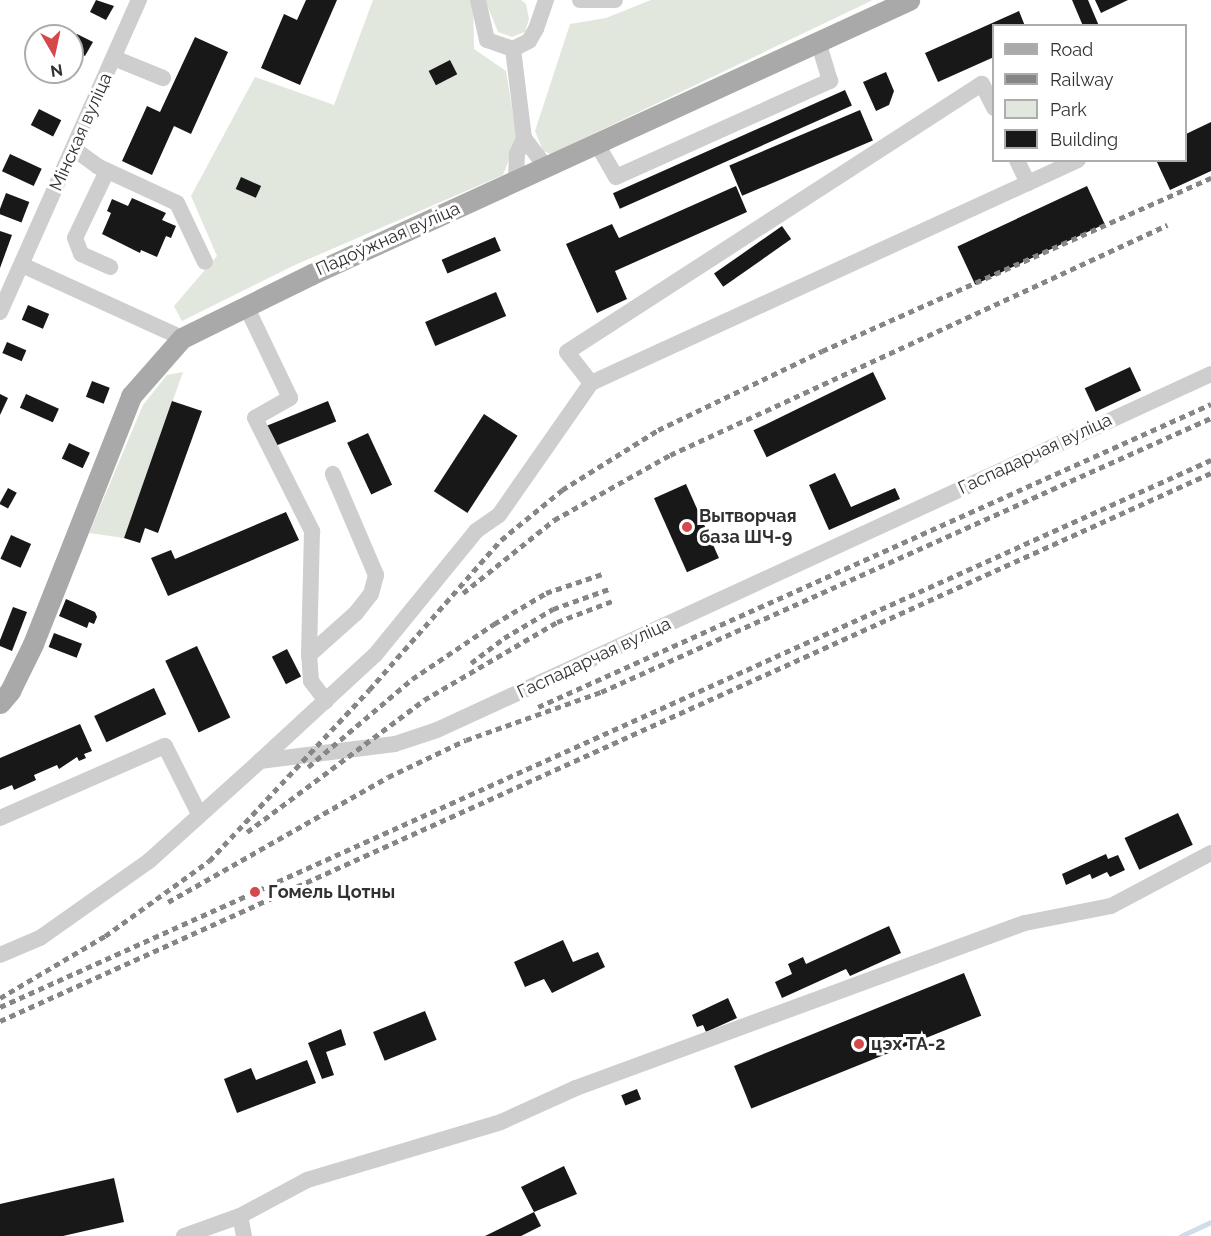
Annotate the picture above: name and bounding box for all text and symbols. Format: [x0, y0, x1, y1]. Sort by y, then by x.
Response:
north arrow [24, 24, 84, 84]
legend [992, 24, 1187, 162]
text: Road [1050, 39, 1093, 60]
text: N [49, 60, 64, 81]
text: Railway [1050, 69, 1114, 90]
street label: Мінская вуліца [45, 70, 117, 194]
text: Park [1050, 99, 1087, 120]
text: Building [1050, 129, 1118, 150]
street label: Падоўжная вуліца [313, 198, 463, 280]
street label: Гаспадарчая вуліца [955, 409, 1115, 499]
place label: Вытворчая база ШЧ-9 [699, 506, 797, 548]
marker: Вытворчая база ШЧ-9 [680, 520, 694, 534]
street label: Гаспадарчая вуліца [514, 613, 674, 703]
place label: Гомель Цотны [268, 881, 395, 903]
marker: Гомель Цотны [246, 883, 264, 901]
place label: цэх ТА-2 [871, 1033, 946, 1055]
marker: цэх ТА-2 [852, 1037, 866, 1051]

